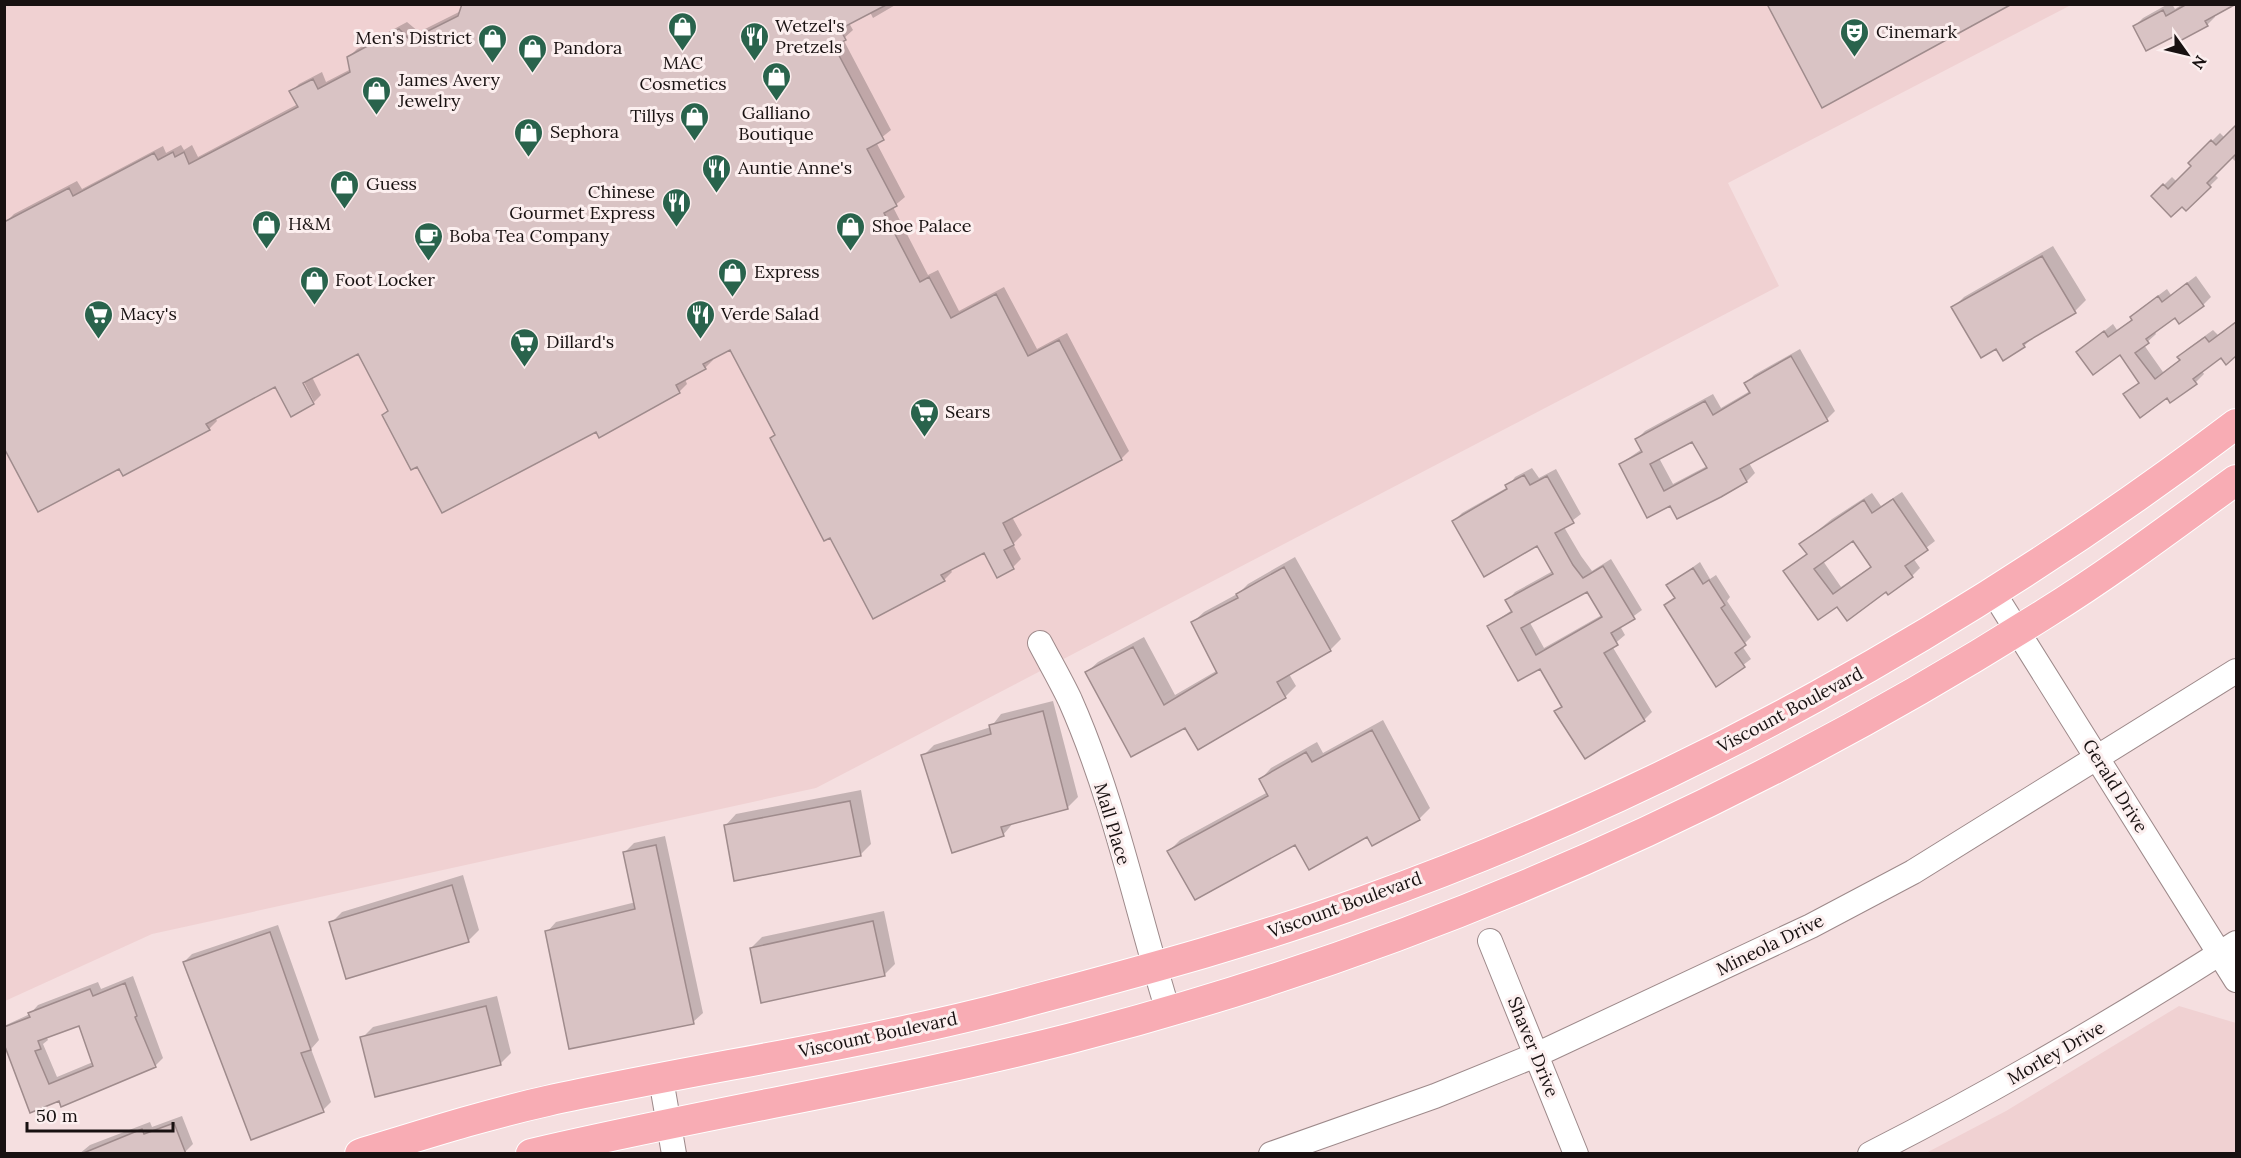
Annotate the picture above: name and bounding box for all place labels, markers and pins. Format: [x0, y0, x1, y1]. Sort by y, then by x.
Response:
shop icon: MAC Cosmetics [667, 10, 699, 52]
place label: Wetzel's Pretzels [775, 14, 845, 58]
theatre icon: Cinemark [1839, 16, 1871, 58]
restaurant icon: Wetzel's Pretzels [738, 20, 770, 62]
place label: Cinemark [1876, 20, 1957, 43]
shop icon: Men's District [477, 22, 509, 64]
place label: Men's District [355, 26, 472, 49]
shop icon: Pandora [516, 32, 548, 74]
place label: Pandora [553, 36, 622, 59]
place label: MAC Cosmetics [639, 51, 727, 95]
shop icon: Galliano Boutique [760, 60, 792, 102]
place label: James Avery Jewelry [397, 68, 500, 112]
shop icon: James Avery Jewelry [361, 74, 393, 116]
shop icon: Tillys [679, 100, 711, 142]
place label: Galliano Boutique [738, 101, 814, 145]
place label: Tillys [630, 104, 674, 127]
shop icon: Sephora [513, 116, 545, 158]
place label: Sephora [550, 120, 619, 143]
restaurant icon: Auntie Anne's [701, 152, 733, 194]
place label: Auntie Anne's [737, 156, 852, 179]
shop icon: Guess [329, 168, 361, 210]
place label: Guess [366, 172, 417, 195]
place label: Chinese Gourmet Express [509, 180, 655, 224]
restaurant icon: Chinese Gourmet Express [660, 186, 692, 228]
shop icon: H&M [251, 208, 283, 250]
shop icon: Shoe Palace [835, 210, 867, 252]
place label: H&M [288, 212, 331, 235]
place label: Shoe Palace [872, 214, 972, 237]
cafe icon: Boba Tea Company [412, 220, 444, 262]
place label: Boba Tea Company [449, 224, 610, 247]
shop icon: Express [717, 256, 749, 298]
place label: Express [754, 260, 820, 283]
shop icon: Foot Locker [298, 264, 330, 306]
place label: Foot Locker [335, 268, 435, 291]
supermarket icon: Macy's [83, 298, 115, 340]
restaurant icon: Verde Salad [684, 298, 716, 340]
place label: Macy's [120, 302, 177, 325]
place label: Verde Salad [720, 302, 819, 325]
supermarket icon: Dillard's [509, 326, 541, 368]
place label: Dillard's [546, 330, 614, 353]
supermarket icon: Sears [908, 396, 940, 438]
place label: Sears [945, 400, 990, 423]

